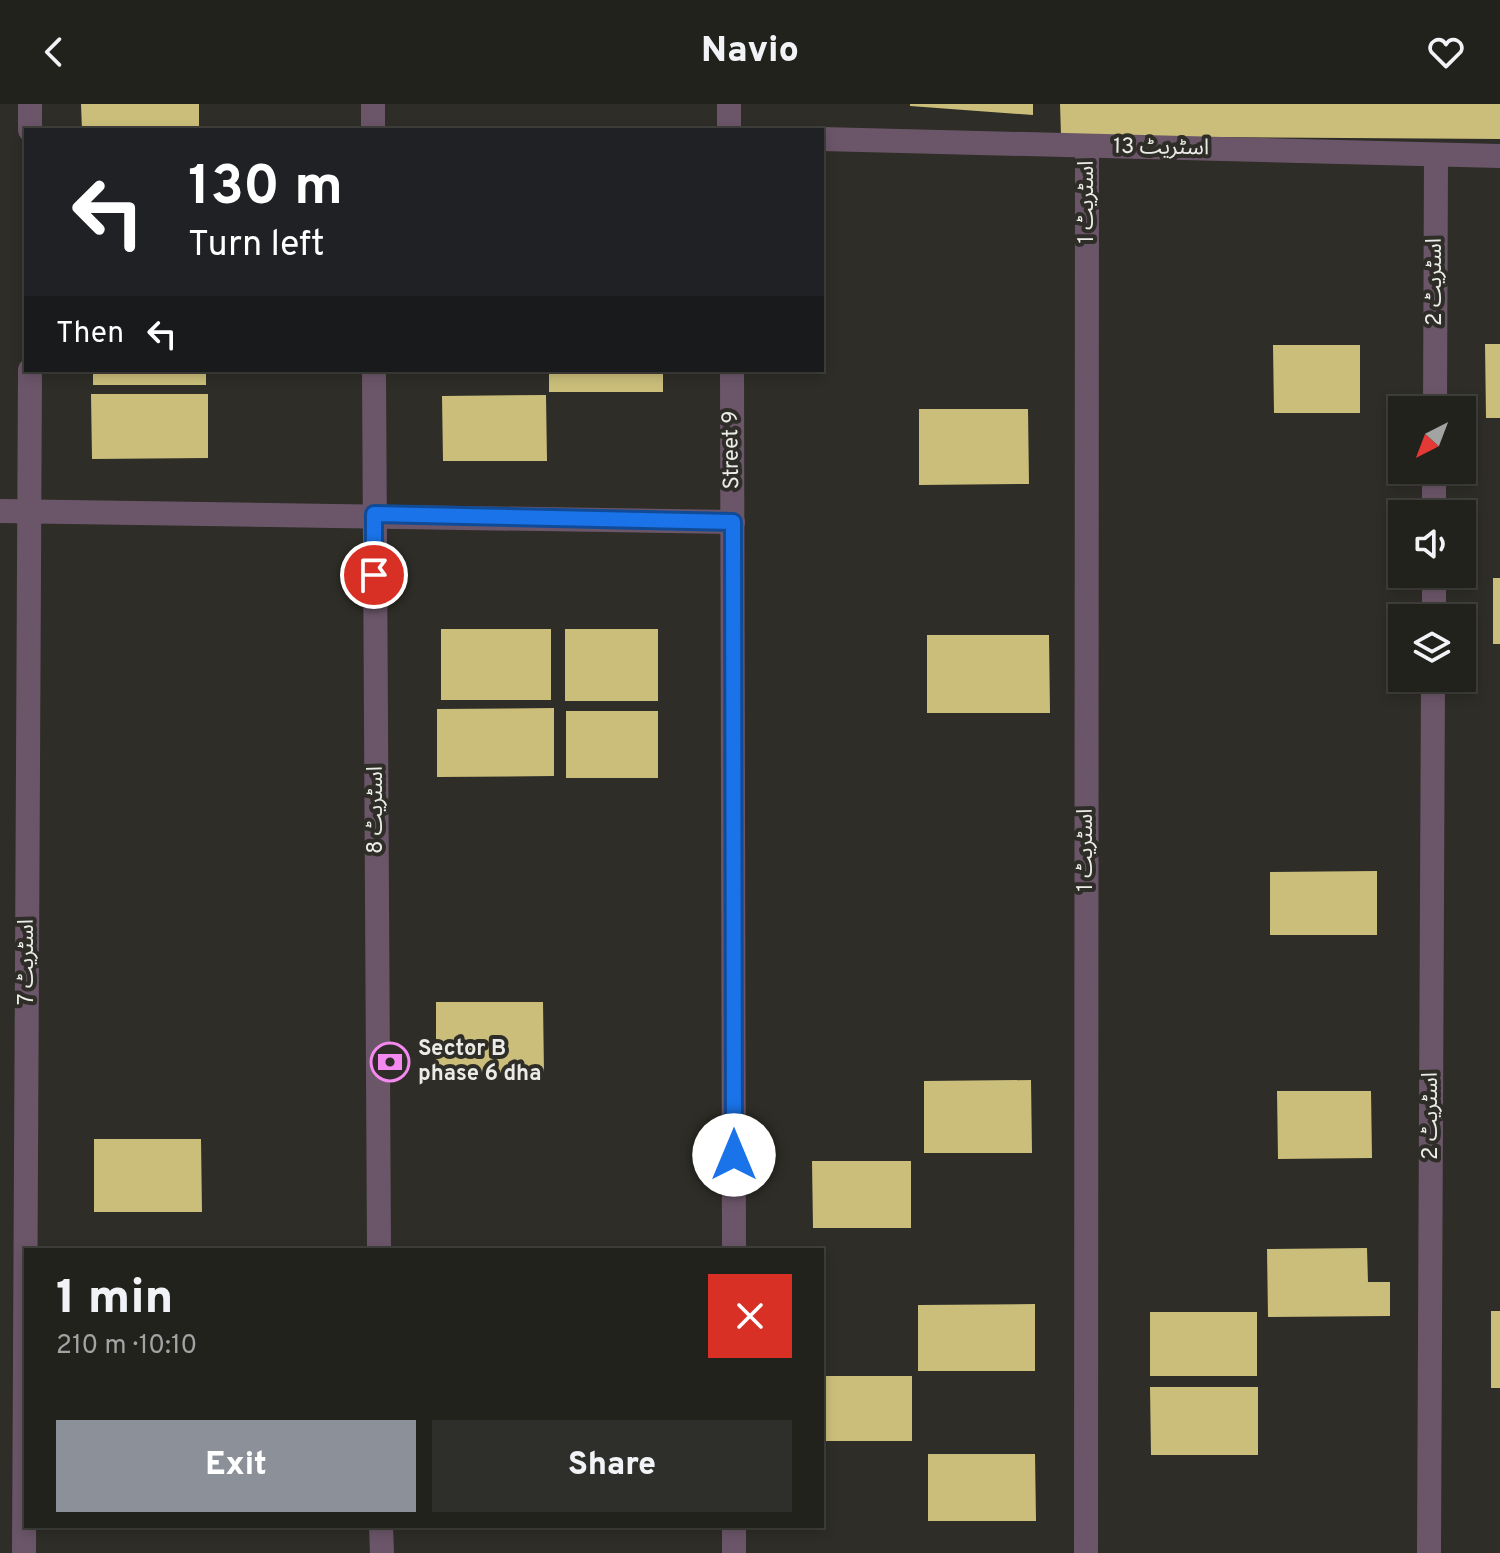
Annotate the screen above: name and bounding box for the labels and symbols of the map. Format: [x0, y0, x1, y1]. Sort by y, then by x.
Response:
street label: اسٹریٹ 13 [1113, 134, 1209, 162]
street label: اسٹریٹ 1 [1074, 161, 1101, 243]
street label: اسٹریٹ 2 [1422, 238, 1449, 326]
north arrow [1388, 396, 1476, 484]
street label: Street 9 [718, 410, 746, 490]
pin [340, 541, 408, 609]
street label: اسٹریٹ 8 [363, 766, 390, 854]
street label: اسٹریٹ 1 [1073, 809, 1100, 891]
street label: اسٹریٹ 7 [14, 919, 41, 1005]
place label: Sector B phase 6 dha [418, 1036, 541, 1088]
bank icon: Sector B phase 6 dha [369, 1041, 411, 1083]
street label: اسٹریٹ 2 [1418, 1072, 1445, 1160]
position arrow [692, 1113, 776, 1197]

